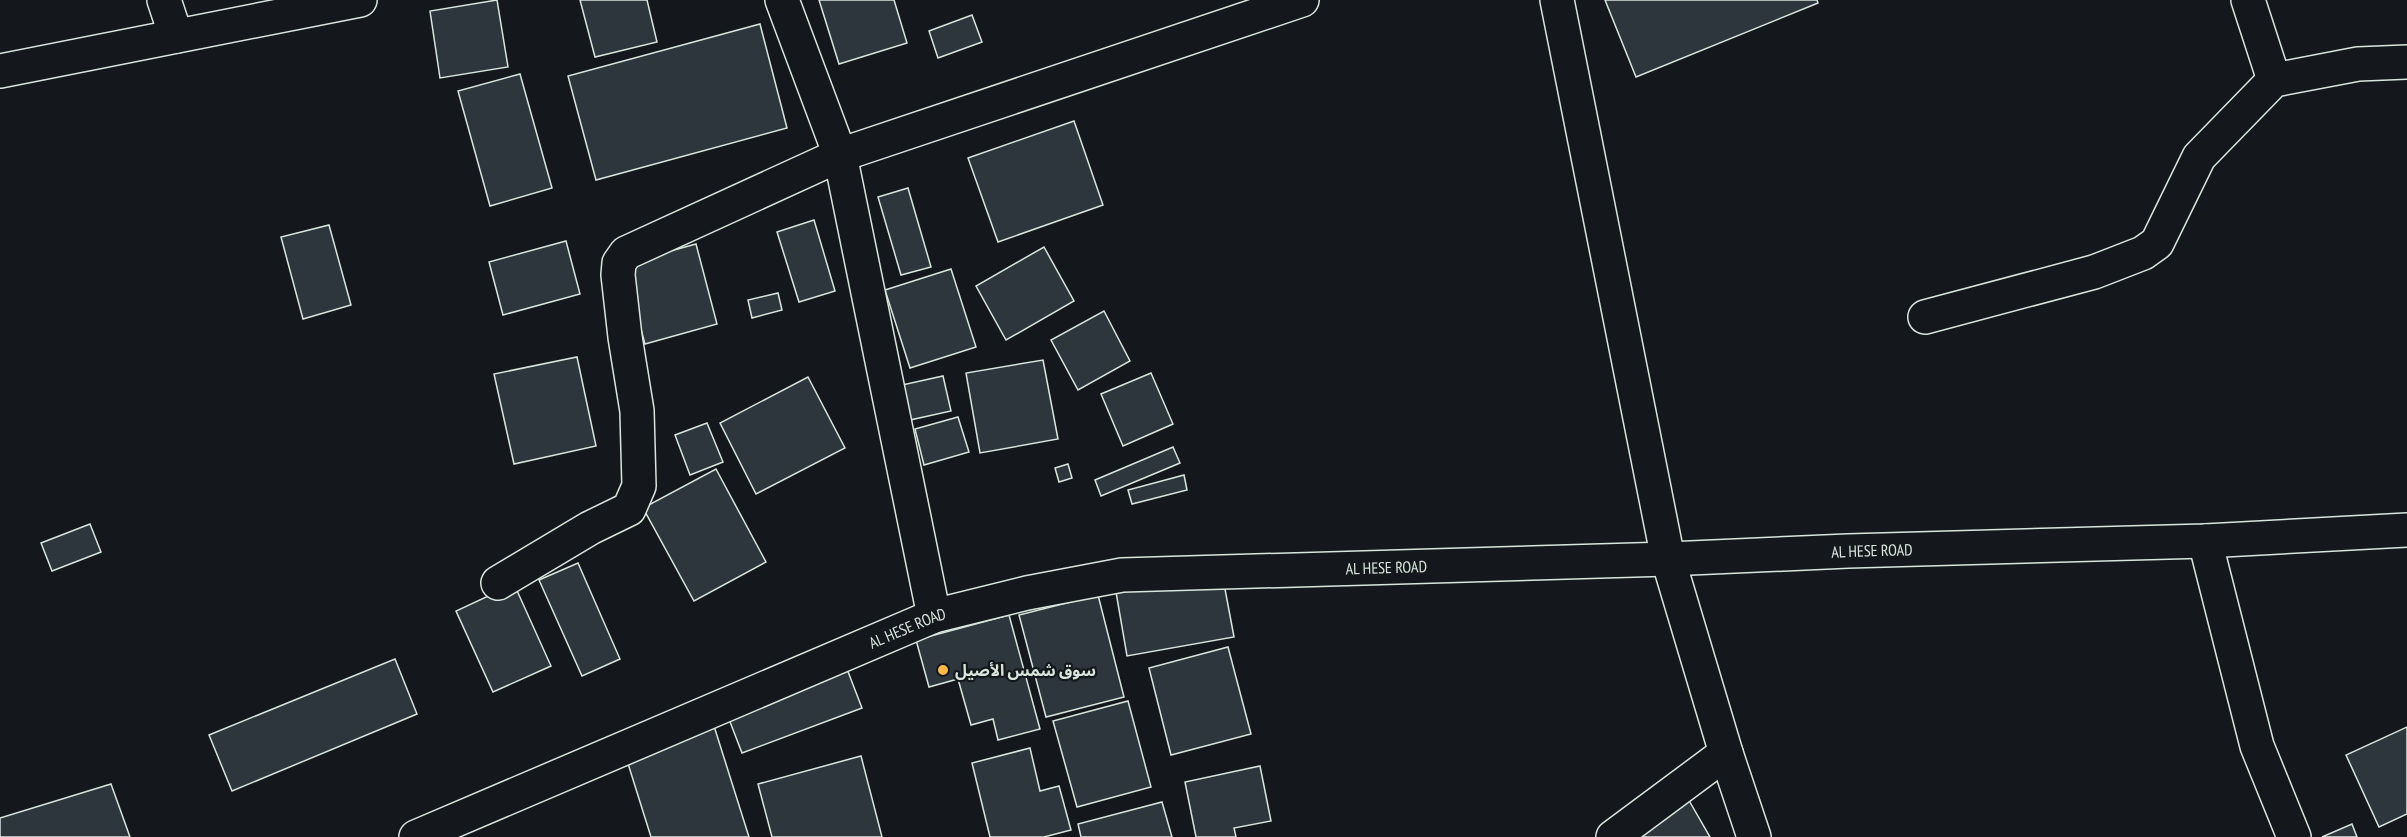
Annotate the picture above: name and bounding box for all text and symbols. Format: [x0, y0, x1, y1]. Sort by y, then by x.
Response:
street label: AL HESE ROAD [1831, 539, 1913, 562]
street label: AL HESE ROAD [1345, 556, 1427, 578]
street label: AL HESE ROAD [866, 604, 948, 653]
place label: سوق شمس الأصيل [955, 660, 1096, 680]
marker: سوق شمس الأصيل [936, 663, 950, 677]

